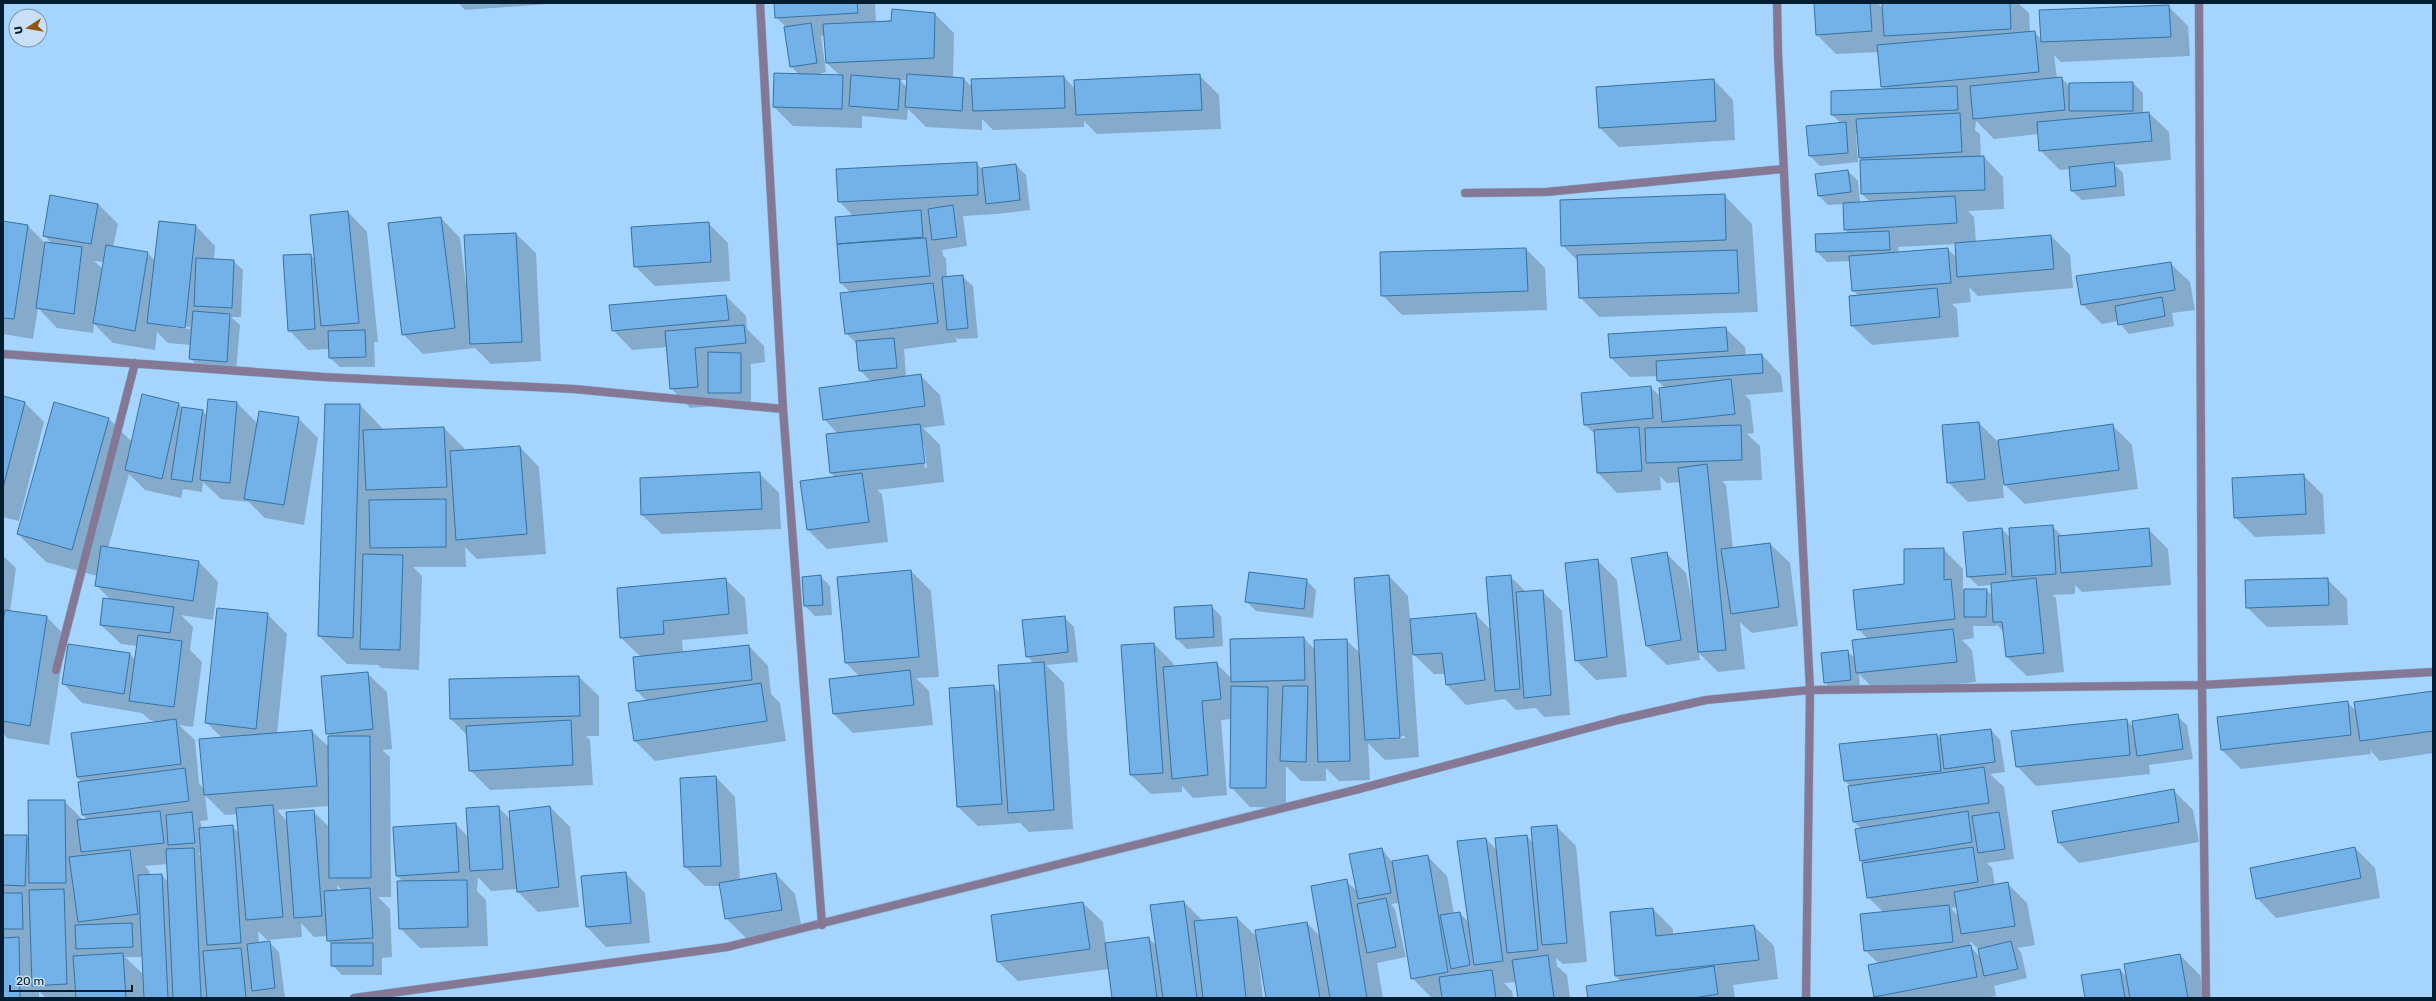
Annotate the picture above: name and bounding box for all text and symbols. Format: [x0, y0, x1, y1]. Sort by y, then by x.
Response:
north arrow [8, 8, 48, 48]
text: U [12, 25, 26, 35]
scale bar [10, 967, 132, 993]
text: 20 m [16, 974, 44, 988]

